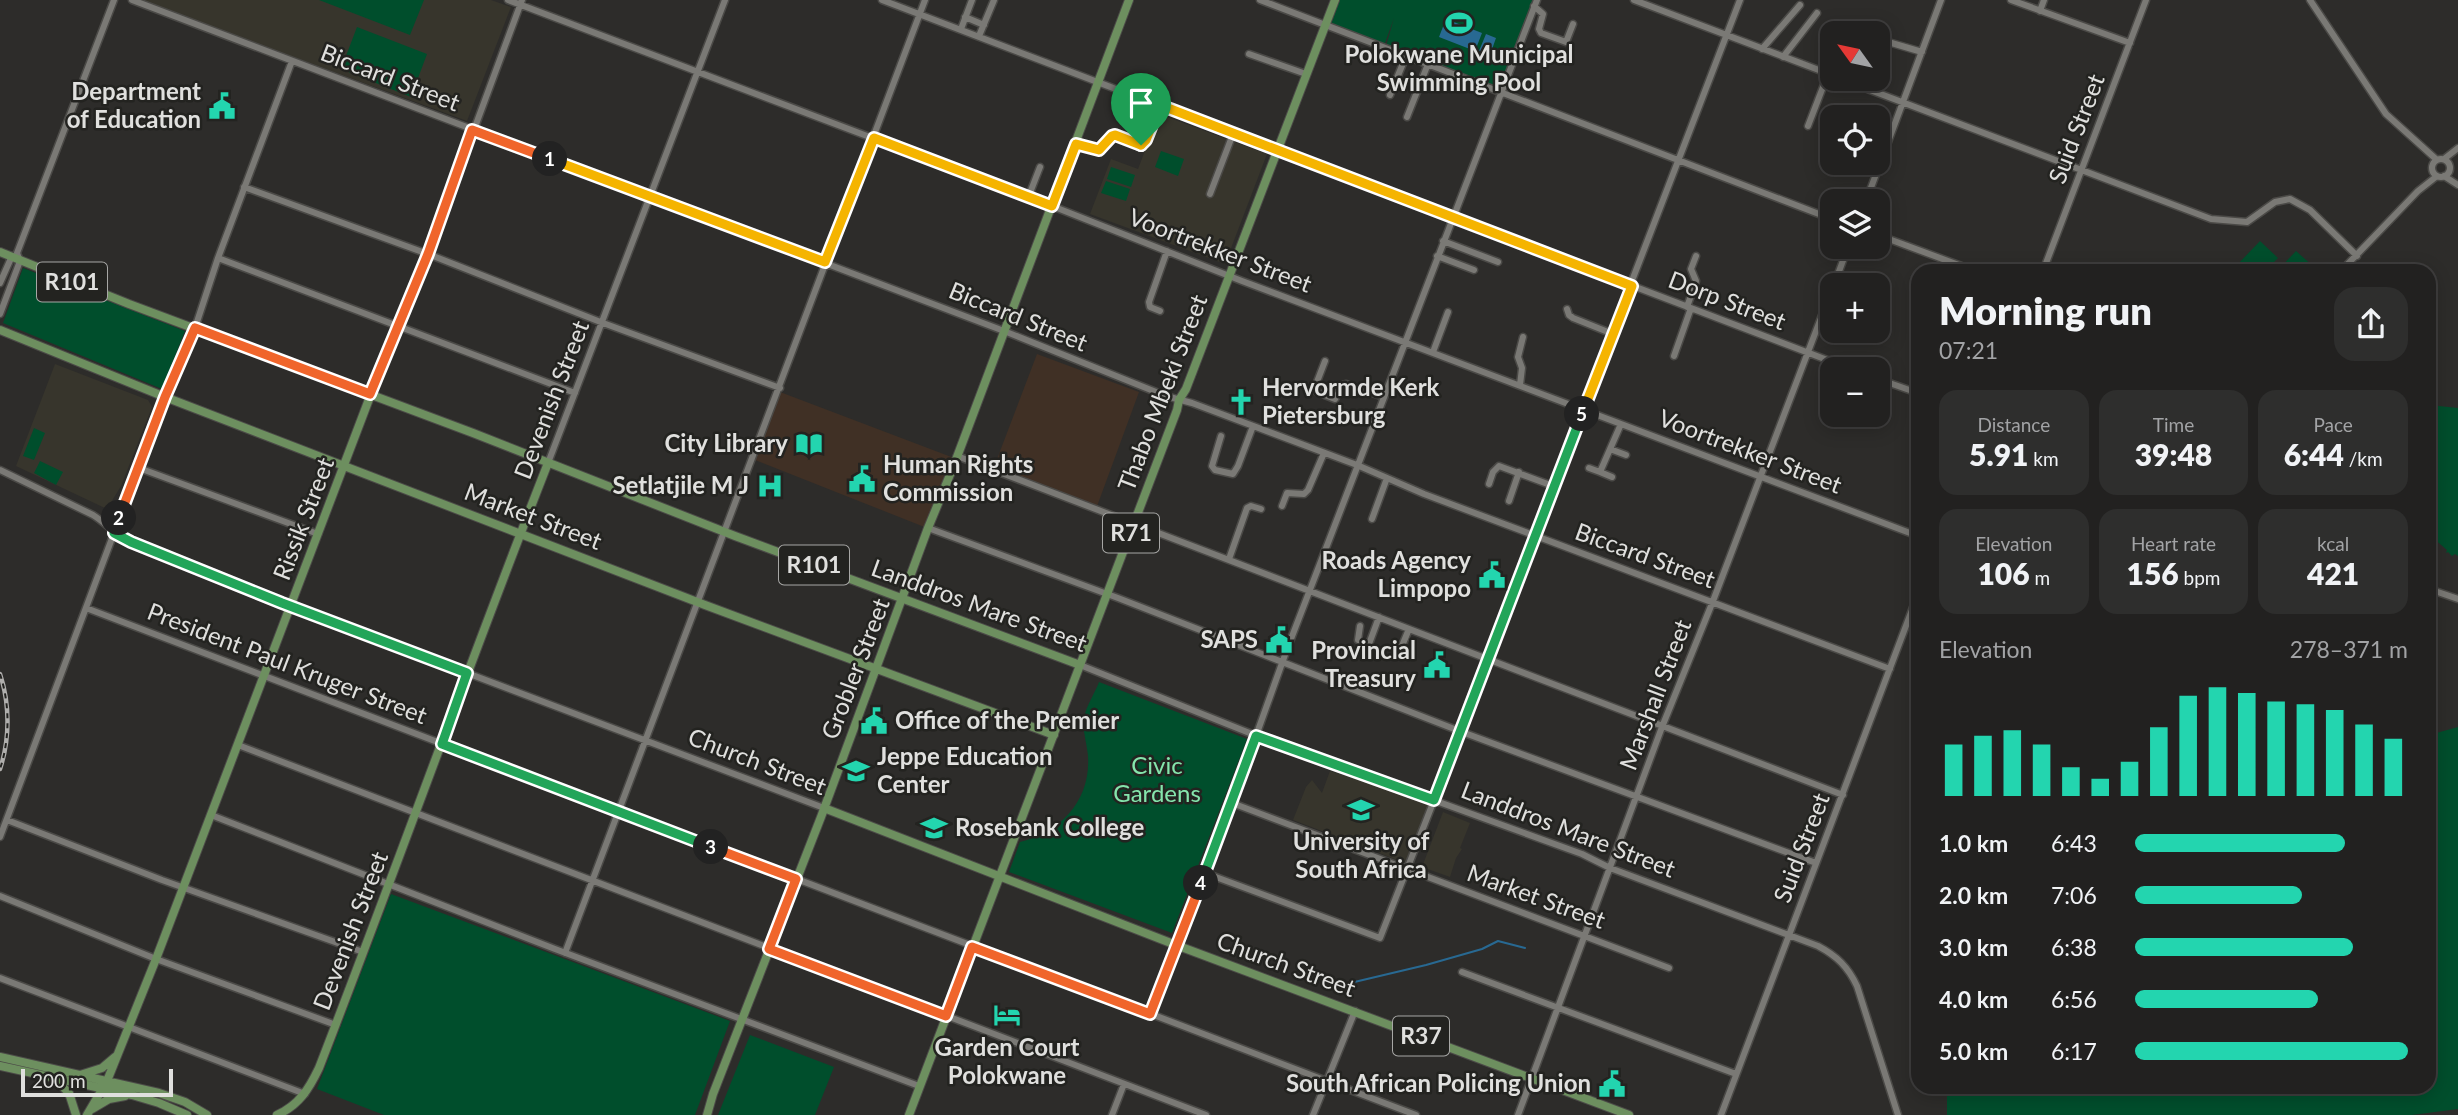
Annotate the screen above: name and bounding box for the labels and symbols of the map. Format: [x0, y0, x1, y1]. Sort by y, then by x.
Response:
sports icon: Polokwane Municipal Swimming Pool [1444, 8, 1474, 38]
north arrow [1820, 21, 1890, 91]
street label: Biccard Street [317, 37, 465, 117]
place label: Polokwane Municipal Swimming Pool [1344, 39, 1574, 96]
street label: Suid Street [2042, 69, 2110, 187]
pin [1111, 73, 1171, 145]
place label: Department of Education [67, 76, 201, 133]
public building icon: Department of Education [207, 91, 237, 121]
pin: 1 [532, 142, 568, 176]
street label: Voortrekker Street [1125, 201, 1317, 298]
road number: R101 [37, 262, 107, 302]
street label: Dorp Street [1665, 264, 1791, 335]
street label: Biccard Street [945, 275, 1092, 357]
street label: Thabo Mbeki Street [1111, 290, 1213, 495]
street label: Devenish Street [507, 316, 594, 483]
place label: Hervormde Kerk Pietersburg [1262, 372, 1440, 429]
church icon: Hervormde Kerk Pietersburg [1226, 387, 1256, 417]
pin: 5 [1564, 396, 1600, 432]
street label: Voortrekker Street [1655, 402, 1847, 499]
place label: City Library [664, 428, 788, 457]
library icon: City Library [794, 429, 824, 459]
place label: Human Rights Commission [883, 449, 1033, 506]
street label: Rissik Street [266, 453, 339, 584]
public building icon: Human Rights Commission [847, 464, 877, 494]
place label: Setlatjile M J [612, 470, 749, 499]
hospital icon: Setlatjile M J [755, 471, 785, 501]
street label: Market Street [461, 476, 607, 555]
pin: 2 [102, 500, 136, 536]
road number: R71 [1103, 513, 1159, 552]
street label: Biccard Street [1572, 516, 1720, 593]
road number: R101 [779, 545, 849, 584]
place label: Roads Agency Limpopo [1322, 545, 1471, 602]
street label: Landdros Mare Street [868, 552, 1092, 657]
public building icon: Roads Agency Limpopo [1477, 560, 1507, 590]
street label: Grobler Street [814, 594, 895, 743]
street label: President Paul Kruger Street [144, 596, 432, 729]
street label: Marshall Street [1613, 615, 1697, 774]
place label: SAPS [1200, 624, 1258, 653]
public building icon: SAPS [1264, 625, 1294, 655]
place label: Provincial Treasury [1311, 635, 1416, 692]
public building icon: Provincial Treasury [1422, 650, 1452, 680]
place label: Office of the Premier [895, 705, 1119, 734]
public building icon: Office of the Premier [859, 706, 889, 736]
street label: Church Street [685, 721, 831, 800]
place label: Jeppe Education Center [877, 741, 1053, 798]
park label: Civic Gardens [1113, 750, 1201, 807]
school or university icon: Jeppe Education Center [841, 756, 871, 786]
street label: Landdros Mare Street [1457, 774, 1680, 883]
street label: Suid Street [1767, 788, 1835, 906]
school or university icon: University of South Africa [1346, 795, 1376, 825]
place label: Rosebank College [955, 812, 1144, 841]
school or university icon: Rosebank College [919, 813, 949, 843]
place label: University of South Africa [1293, 826, 1430, 883]
pin: 3 [694, 830, 728, 864]
street label: Devenish Street [306, 847, 393, 1014]
street label: Market Street [1464, 857, 1610, 934]
pin: 4 [1184, 866, 1218, 900]
street label: Church Street [1213, 925, 1360, 1002]
hotel icon: Garden Court Polokwane [992, 1000, 1022, 1030]
road number: R37 [1393, 1016, 1449, 1056]
place label: Garden Court Polokwane [935, 1032, 1079, 1089]
scale bar [21, 1066, 173, 1098]
place label: South African Policing Union [1286, 1068, 1591, 1097]
public building icon: South African Policing Union [1597, 1069, 1627, 1099]

